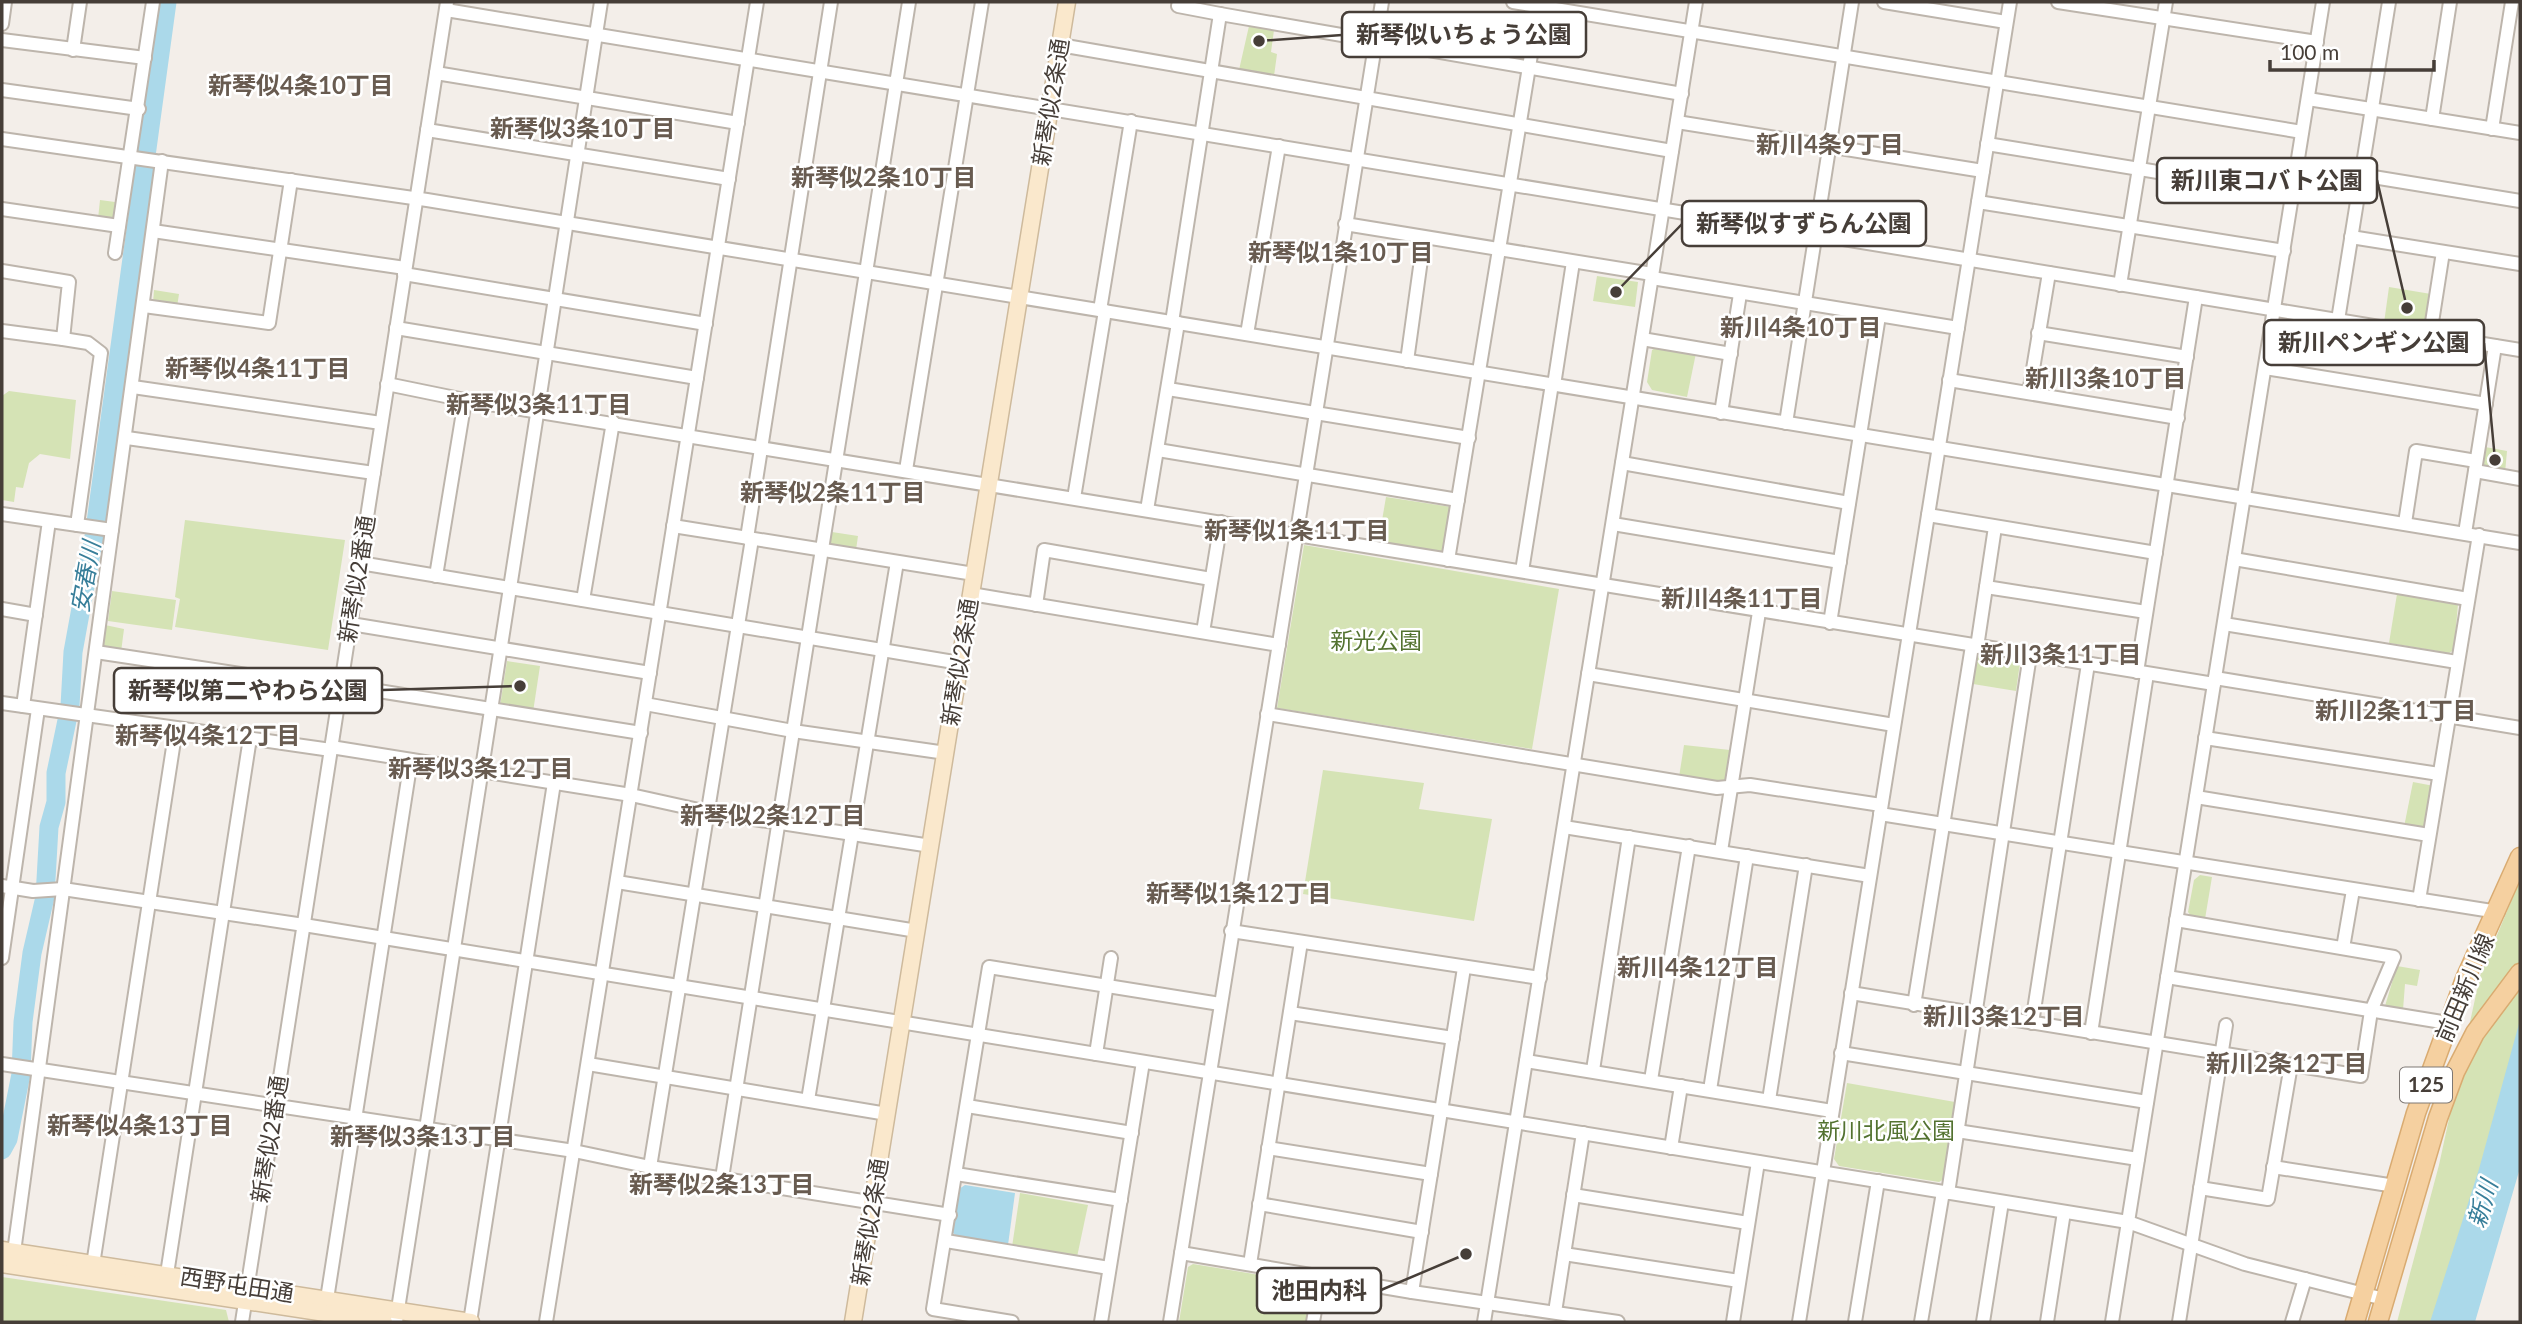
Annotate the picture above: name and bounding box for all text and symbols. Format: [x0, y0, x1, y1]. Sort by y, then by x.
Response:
callout: 新琴似いちょう公園 [1342, 12, 1586, 57]
text: 新琴似いちょう公園 [1356, 19, 1572, 48]
scale bar [2270, 28, 2434, 72]
street label: 新琴似2条通 [1026, 36, 1074, 167]
text: 100 m [2280, 39, 2339, 64]
district label: 新琴似4条10丁目 [208, 70, 394, 99]
district label: 新琴似3条10丁目 [490, 113, 676, 142]
district label: 新川4条9丁目 [1756, 129, 1904, 158]
callout: 新川東コバト公園 [2157, 158, 2377, 203]
district label: 新琴似2条10丁目 [791, 162, 977, 191]
text: 新川東コバト公園 [2171, 165, 2363, 194]
callout: 新琴似すずらん公園 [1682, 201, 1926, 246]
text: 新琴似すずらん公園 [1696, 208, 1912, 237]
district label: 新琴似1条10丁目 [1248, 237, 1434, 266]
district label: 新川4条10丁目 [1720, 312, 1882, 341]
callout: 新川ペンギン公園 [2264, 320, 2484, 365]
text: 新川ペンギン公園 [2278, 327, 2470, 356]
district label: 新琴似4条11丁目 [165, 353, 351, 382]
district label: 新川3条10丁目 [2025, 363, 2187, 392]
district label: 新琴似3条11丁目 [446, 389, 632, 418]
district label: 新琴似2条11丁目 [740, 477, 926, 506]
street label: 新琴似2番通 [332, 513, 380, 644]
district label: 新琴似1条11丁目 [1204, 515, 1390, 544]
water label: 安春川 [64, 536, 106, 615]
district label: 新川4条11丁目 [1661, 583, 1823, 612]
street label: 新琴似2条通 [935, 596, 983, 727]
park label: 新光公園 [1330, 626, 1422, 654]
district label: 新川3条11丁目 [1980, 639, 2142, 668]
callout: 新琴似第二やわら公園 [114, 668, 382, 713]
text: 新琴似第二やわら公園 [128, 675, 368, 704]
district label: 新川2条11丁目 [2315, 695, 2477, 724]
district label: 新琴似4条12丁目 [115, 720, 301, 749]
district label: 新琴似3条12丁目 [388, 753, 574, 782]
district label: 新琴似2条12丁目 [680, 800, 866, 829]
district label: 新琴似1条12丁目 [1146, 878, 1332, 907]
street label: 前田新川線 [2429, 929, 2499, 1046]
district label: 新川4条12丁目 [1617, 952, 1779, 981]
district label: 新川3条12丁目 [1923, 1001, 2085, 1030]
district label: 新川2条12丁目 [2206, 1048, 2368, 1077]
road number: 125 [2400, 1068, 2452, 1102]
street label: 新琴似2番通 [245, 1073, 293, 1204]
district label: 新琴似4条13丁目 [47, 1110, 233, 1139]
park label: 新川北風公園 [1817, 1116, 1955, 1144]
district label: 新琴似3条13丁目 [330, 1121, 516, 1150]
street label: 新琴似2条通 [845, 1156, 893, 1287]
district label: 新琴似2条13丁目 [629, 1169, 815, 1198]
water label: 新川 [2461, 1174, 2503, 1231]
street label: 西野屯田通 [178, 1261, 296, 1307]
callout: 池田内科 [1257, 1268, 1381, 1313]
text: 池田内科 [1271, 1275, 1367, 1304]

